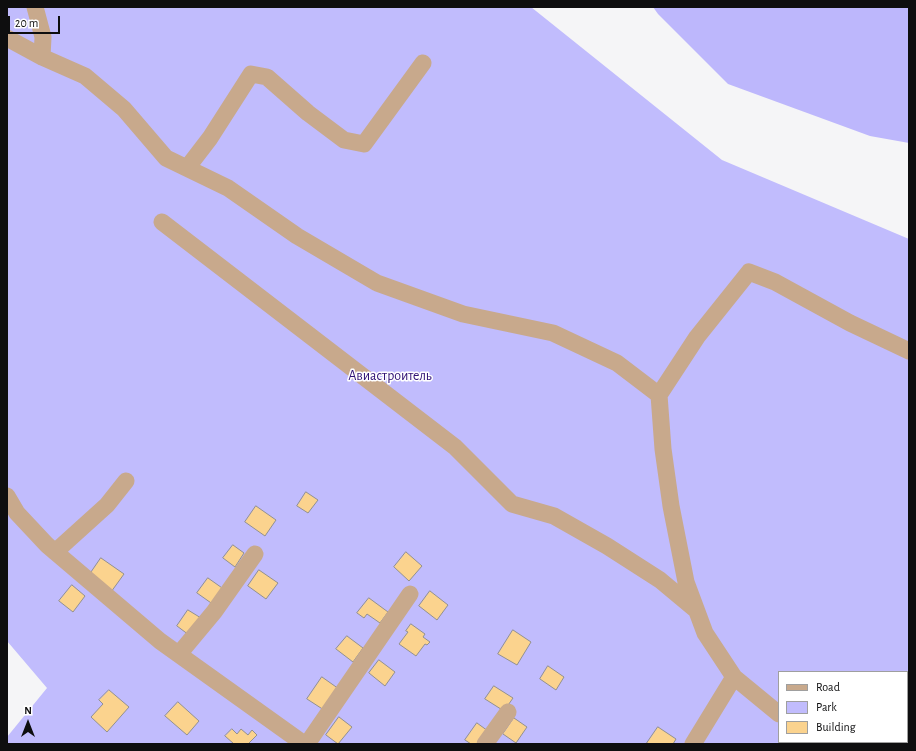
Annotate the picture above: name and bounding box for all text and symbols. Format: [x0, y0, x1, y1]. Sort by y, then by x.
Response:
scale bar [10, 8, 62, 34]
text: 20 m [15, 17, 38, 29]
park label: Авиастроитель [348, 368, 432, 384]
legend [778, 671, 908, 743]
text: Road [816, 681, 840, 693]
text: Park [816, 701, 837, 713]
north arrow [8, 703, 48, 743]
text: N [24, 705, 32, 716]
text: Building [816, 721, 856, 733]

